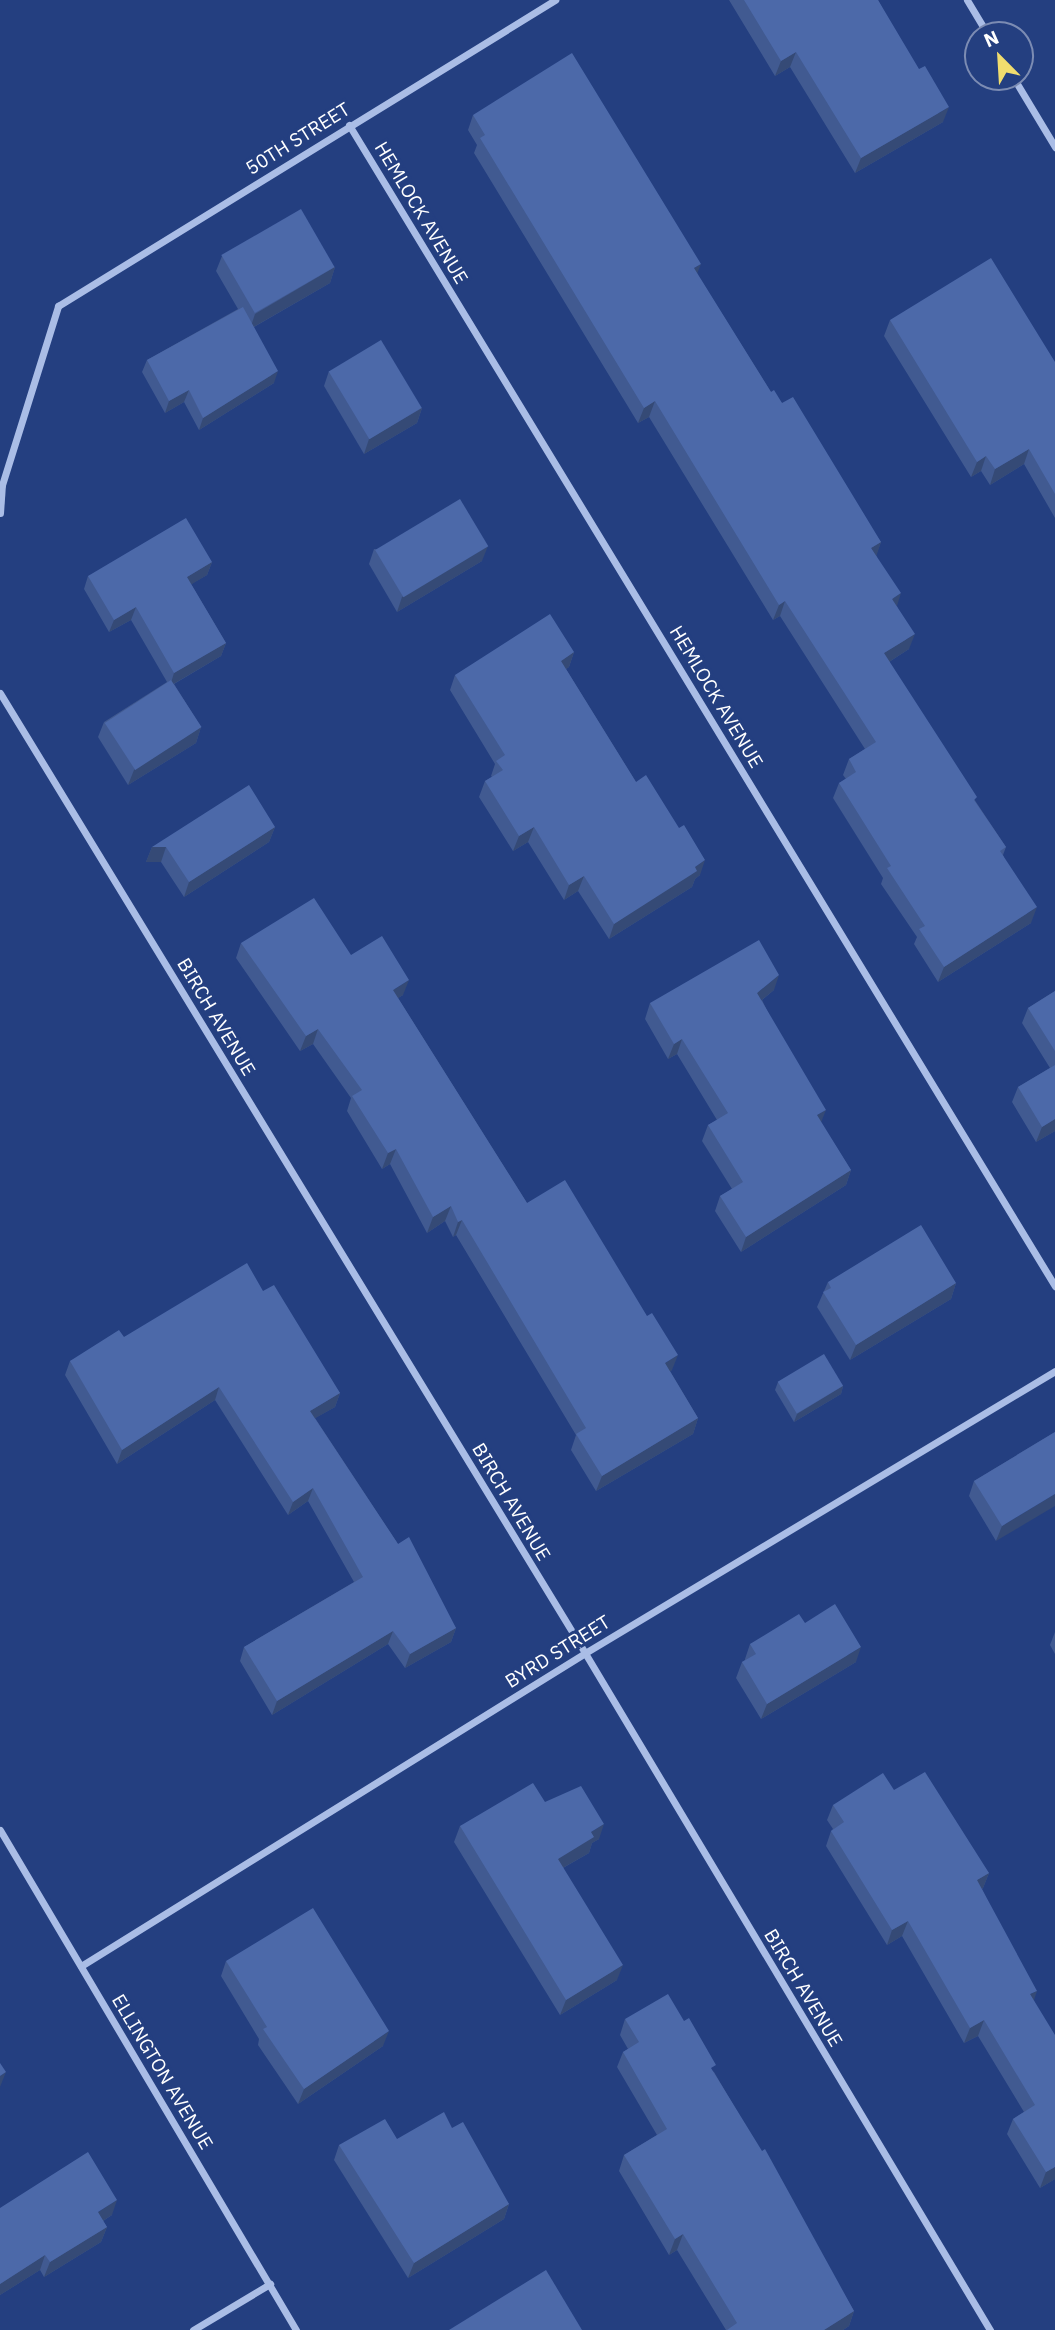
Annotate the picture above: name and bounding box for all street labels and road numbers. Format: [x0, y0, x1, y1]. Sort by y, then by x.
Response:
street label: 50TH STREET [242, 98, 354, 180]
street label: HEMLOCK AVENUE [369, 138, 473, 288]
street label: HEMLOCK AVENUE [664, 622, 768, 772]
street label: BIRCH AVENUE [172, 954, 260, 1080]
street label: BIRCH AVENUE [467, 1439, 555, 1565]
street label: BYRD STREET [501, 1611, 615, 1693]
street label: BIRCH AVENUE [759, 1925, 847, 2051]
street label: ELLINGTON AVENUE [107, 1990, 217, 2154]

